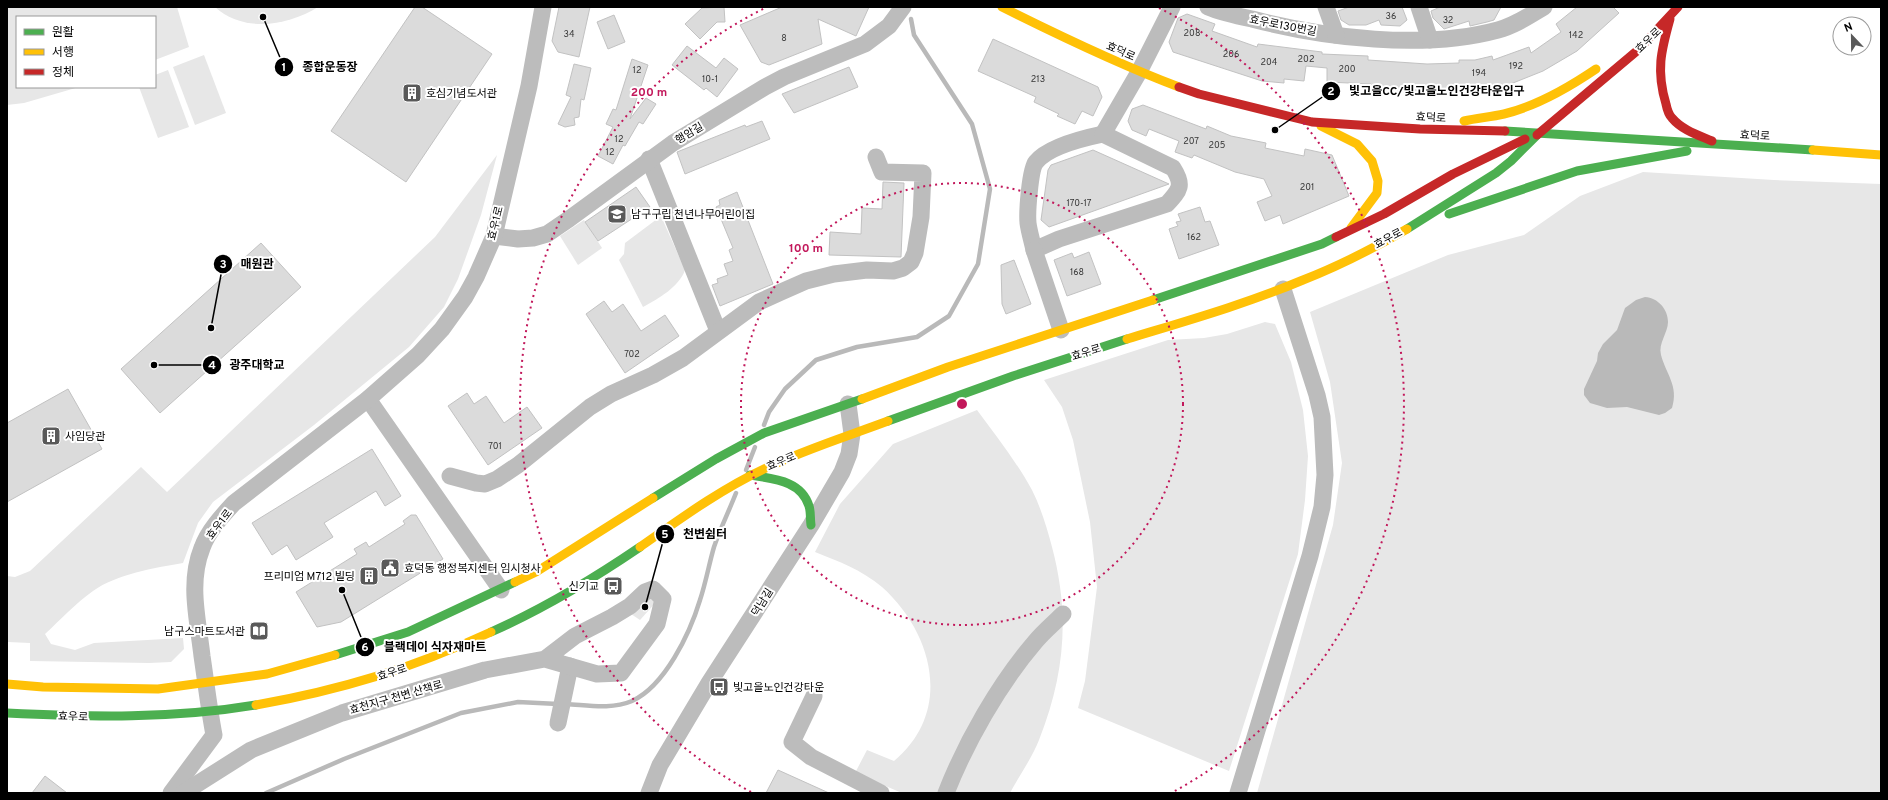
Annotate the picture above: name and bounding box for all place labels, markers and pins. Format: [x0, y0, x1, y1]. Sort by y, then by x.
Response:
callout: 종합운동장 [274, 55, 365, 79]
callout: 빛고을CC/빛고을노인건강타운입구 [1321, 79, 1533, 103]
building icon: 호심기념도서관 [401, 82, 423, 104]
place label: 호심기념도서관 [426, 87, 497, 101]
school or university icon: 남구구립 천년나무어린이집 [606, 203, 628, 225]
place label: 남구구립 천년나무어린이집 [631, 208, 755, 222]
callout: 매원관 [213, 252, 282, 276]
callout: 광주대학교 [202, 353, 293, 377]
centre of rings [955, 397, 969, 411]
building icon: 사임당관 [40, 425, 62, 447]
place label: 사임당관 [65, 430, 105, 444]
callout: 천변쉼터 [655, 522, 735, 546]
public building icon: 효덕동 행정복지센터 임시청사 [379, 557, 401, 579]
place label: 효덕동 행정복지센터 임시청사 [404, 562, 541, 576]
building icon: 프리미엄 M712 빌딩 [358, 565, 380, 587]
place label: 프리미엄 M712 빌딩 [264, 570, 355, 584]
bus stop icon: 신기교 [602, 575, 624, 597]
place label: 신기교 [569, 580, 599, 594]
library icon: 남구스마트도서관 [248, 620, 270, 642]
place label: 남구스마트도서관 [164, 625, 245, 639]
callout: 블랙데이 식자재마트 [355, 635, 494, 659]
bus stop icon: 빛고을노인건강타운 [708, 676, 730, 698]
place label: 빛고을노인건강타운 [733, 681, 824, 695]

